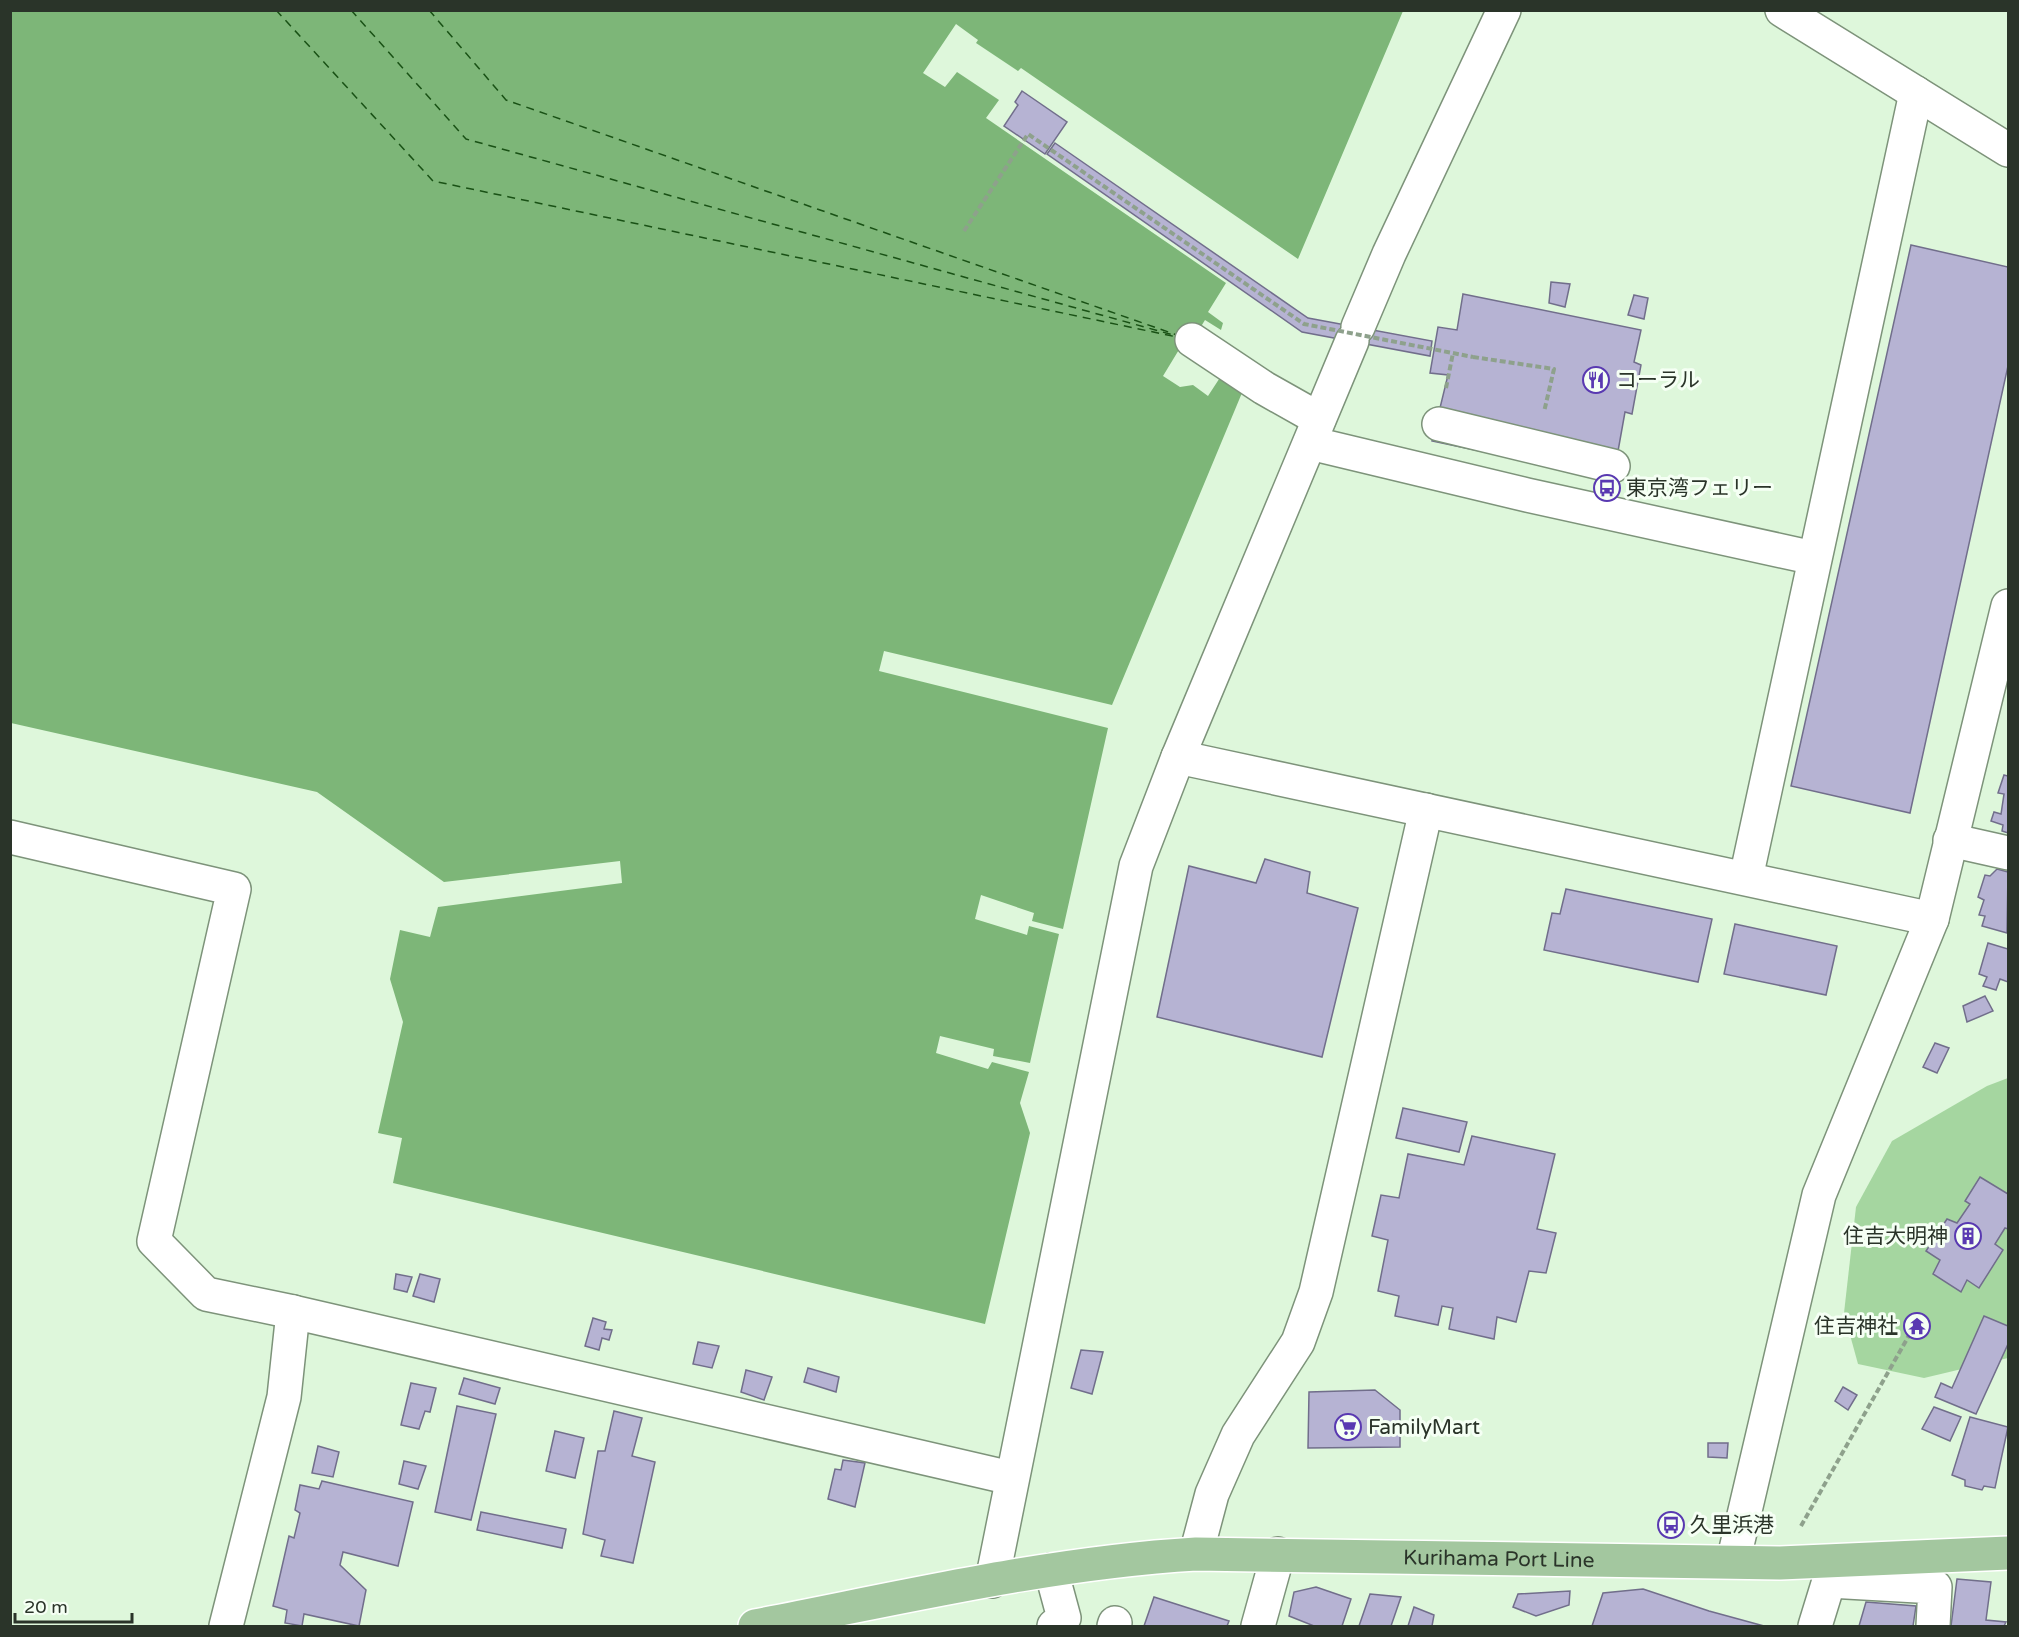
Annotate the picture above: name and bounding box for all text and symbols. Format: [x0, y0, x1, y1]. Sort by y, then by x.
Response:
restaurant icon: コーラル [1581, 365, 1611, 395]
place label: コーラル [1616, 368, 1700, 393]
bus stop icon: 東京湾フェリー [1592, 473, 1622, 503]
place label: 東京湾フェリー [1626, 476, 1773, 501]
building icon: 住吉大明神 [1953, 1221, 1983, 1251]
place label: 住吉大明神 [1843, 1224, 1948, 1249]
temple icon: 住吉神社 [1902, 1311, 1932, 1341]
place label: 住吉神社 [1814, 1314, 1898, 1339]
supermarket icon: FamilyMart [1333, 1412, 1363, 1442]
place label: FamilyMart [1368, 1415, 1480, 1440]
bus stop icon: 久里浜港 [1656, 1510, 1686, 1540]
place label: 久里浜港 [1690, 1513, 1774, 1538]
street label: Kurihama Port Line [1403, 1545, 1595, 1573]
scale bar [15, 1586, 132, 1624]
text: 20 m [24, 1596, 68, 1618]

